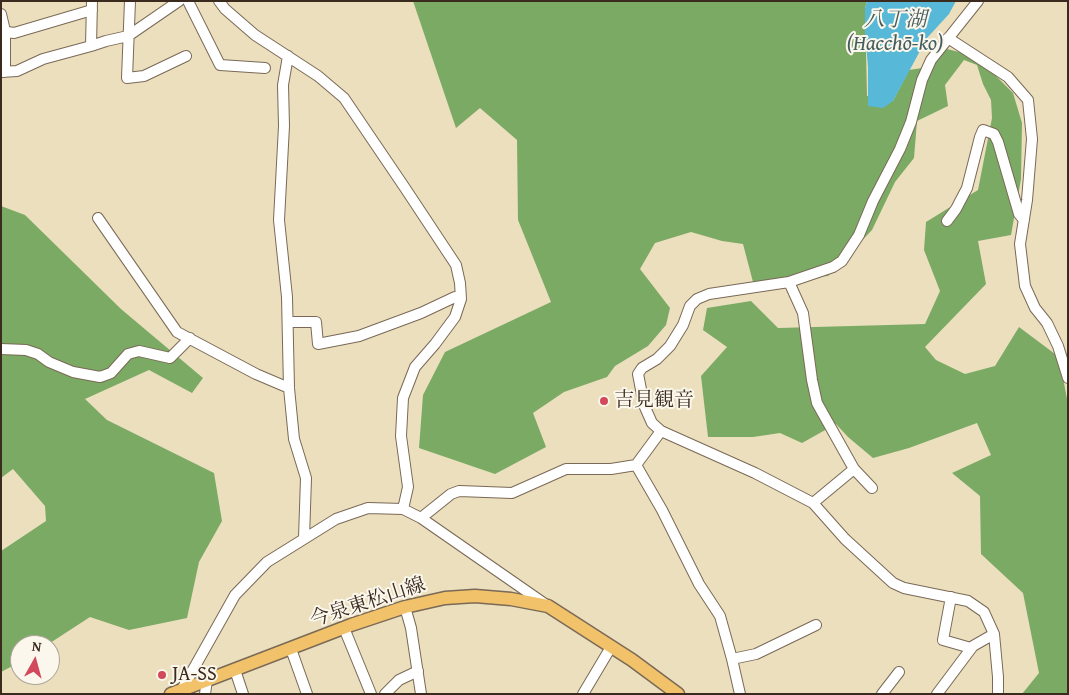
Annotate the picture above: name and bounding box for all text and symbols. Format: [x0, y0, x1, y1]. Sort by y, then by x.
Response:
water label: 八丁湖 (Hacchō-ko) [847, 8, 943, 58]
place label: 吉見観音 [614, 389, 694, 413]
marker: 吉見観音 [598, 395, 610, 407]
street label: 今泉東松山線 [307, 573, 429, 633]
north arrow [10, 635, 60, 685]
text: N [31, 636, 43, 657]
place label: JA-SS [172, 663, 217, 687]
marker: JA-SS [156, 669, 168, 681]

